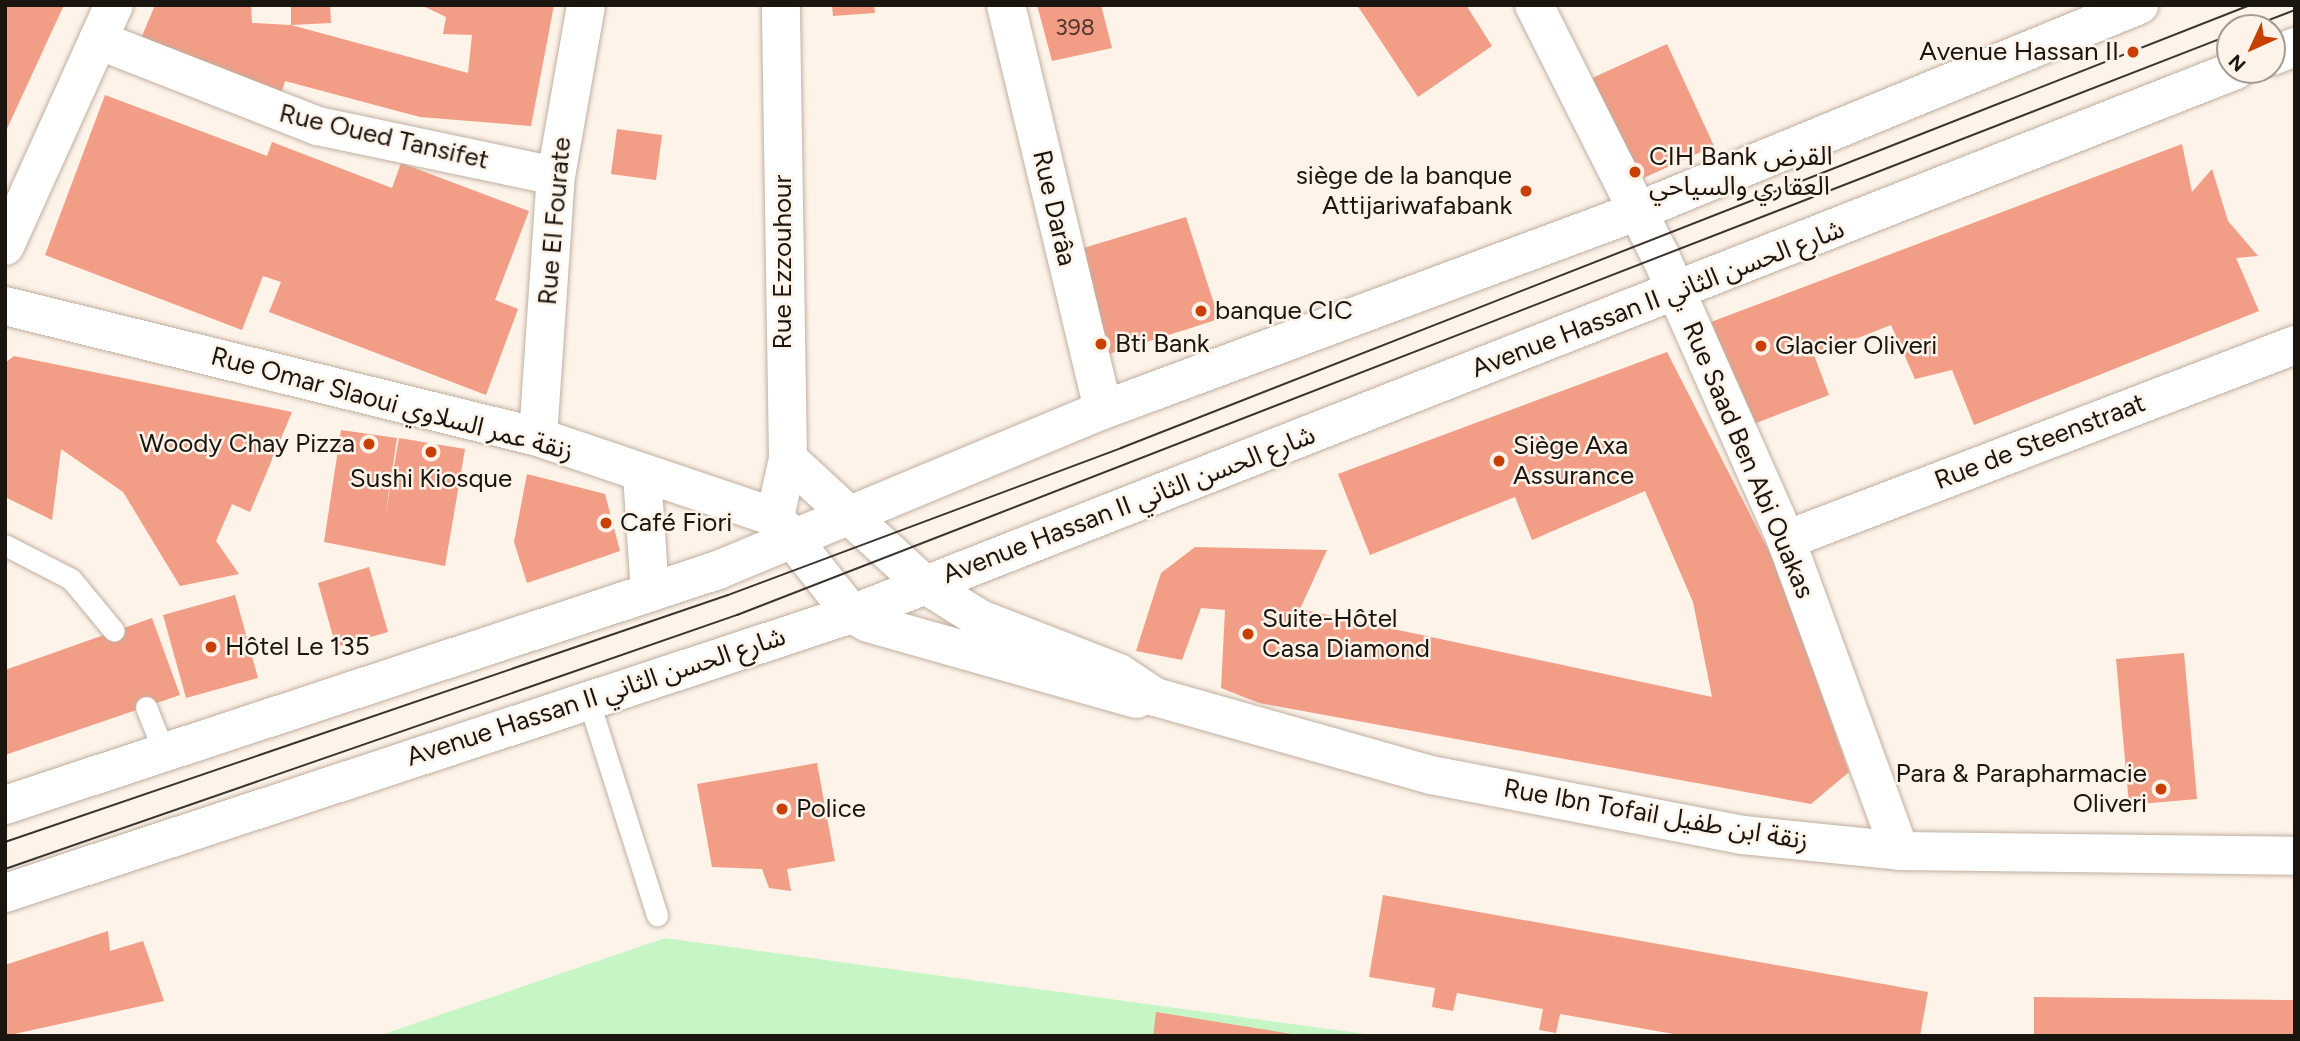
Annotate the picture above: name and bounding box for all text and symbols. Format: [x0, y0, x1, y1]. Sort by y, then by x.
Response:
house number: 398 [1055, 13, 1095, 41]
north arrow [2216, 14, 2286, 84]
place label: Avenue Hassan II [1919, 36, 2119, 68]
marker: Avenue Hassan II [2125, 44, 2141, 60]
text: N [2224, 49, 2251, 76]
street label: Rue Oued Tansifet [276, 98, 492, 176]
street label: Rue El Fourate [532, 136, 578, 306]
place label: CIH Bank القرض العقاري والسياحي [1649, 141, 1833, 202]
street label: Rue Darâa [1026, 147, 1082, 269]
place label: siège de la banque Attijariwafabank [1296, 160, 1512, 222]
marker: CIH Bank القرض العقاري والسياحي [1627, 164, 1643, 180]
street label: Rue Ezzouhour [767, 175, 799, 349]
marker: siège de la banque Attijariwafabank [1518, 183, 1534, 199]
street label: Avenue Hassan II شارع الحسن الثاني [1467, 213, 1849, 385]
place label: banque CIC [1215, 295, 1353, 327]
marker: banque CIC [1193, 303, 1209, 319]
street label: Rue Saad Ben Abi Ouakas [1676, 317, 1820, 603]
place label: Bti Bank [1115, 328, 1209, 360]
place label: Glacier Oliveri [1775, 330, 1937, 362]
marker: Bti Bank [1093, 336, 1109, 352]
marker: Glacier Oliveri [1753, 338, 1769, 354]
street label: Rue Omar Slaoui زنقة عمر السلاوي [207, 341, 577, 467]
street label: Rue de Steenstraat [1930, 387, 2150, 497]
street label: Avenue Hassan II شارع الحسن الثاني [938, 419, 1320, 591]
place label: Woody Chay Pizza [139, 428, 355, 460]
place label: Siège Axa Assurance [1513, 430, 1634, 492]
marker: Woody Chay Pizza [361, 436, 377, 452]
marker: Sushi Kiosque [423, 444, 439, 460]
marker: Siège Axa Assurance [1491, 453, 1507, 469]
place label: Sushi Kiosque [350, 463, 512, 495]
place label: Café Fiori [620, 507, 732, 539]
marker: Café Fiori [598, 515, 614, 531]
place label: Suite-Hôtel Casa Diamond [1262, 603, 1430, 664]
street label: Avenue Hassan II شارع الحسن الثاني [403, 621, 789, 773]
marker: Suite-Hôtel Casa Diamond [1240, 626, 1256, 642]
place label: Hôtel Le 135 [225, 631, 370, 663]
marker: Hôtel Le 135 [203, 639, 219, 655]
place label: Para & Parapharmacie Oliveri [1896, 758, 2147, 820]
street label: Rue Ibn Tofail زنقة ابن طفيل [1501, 773, 1811, 857]
marker: Para & Parapharmacie Oliveri [2153, 781, 2169, 797]
place label: Police [796, 793, 866, 825]
marker: Police [774, 801, 790, 817]

